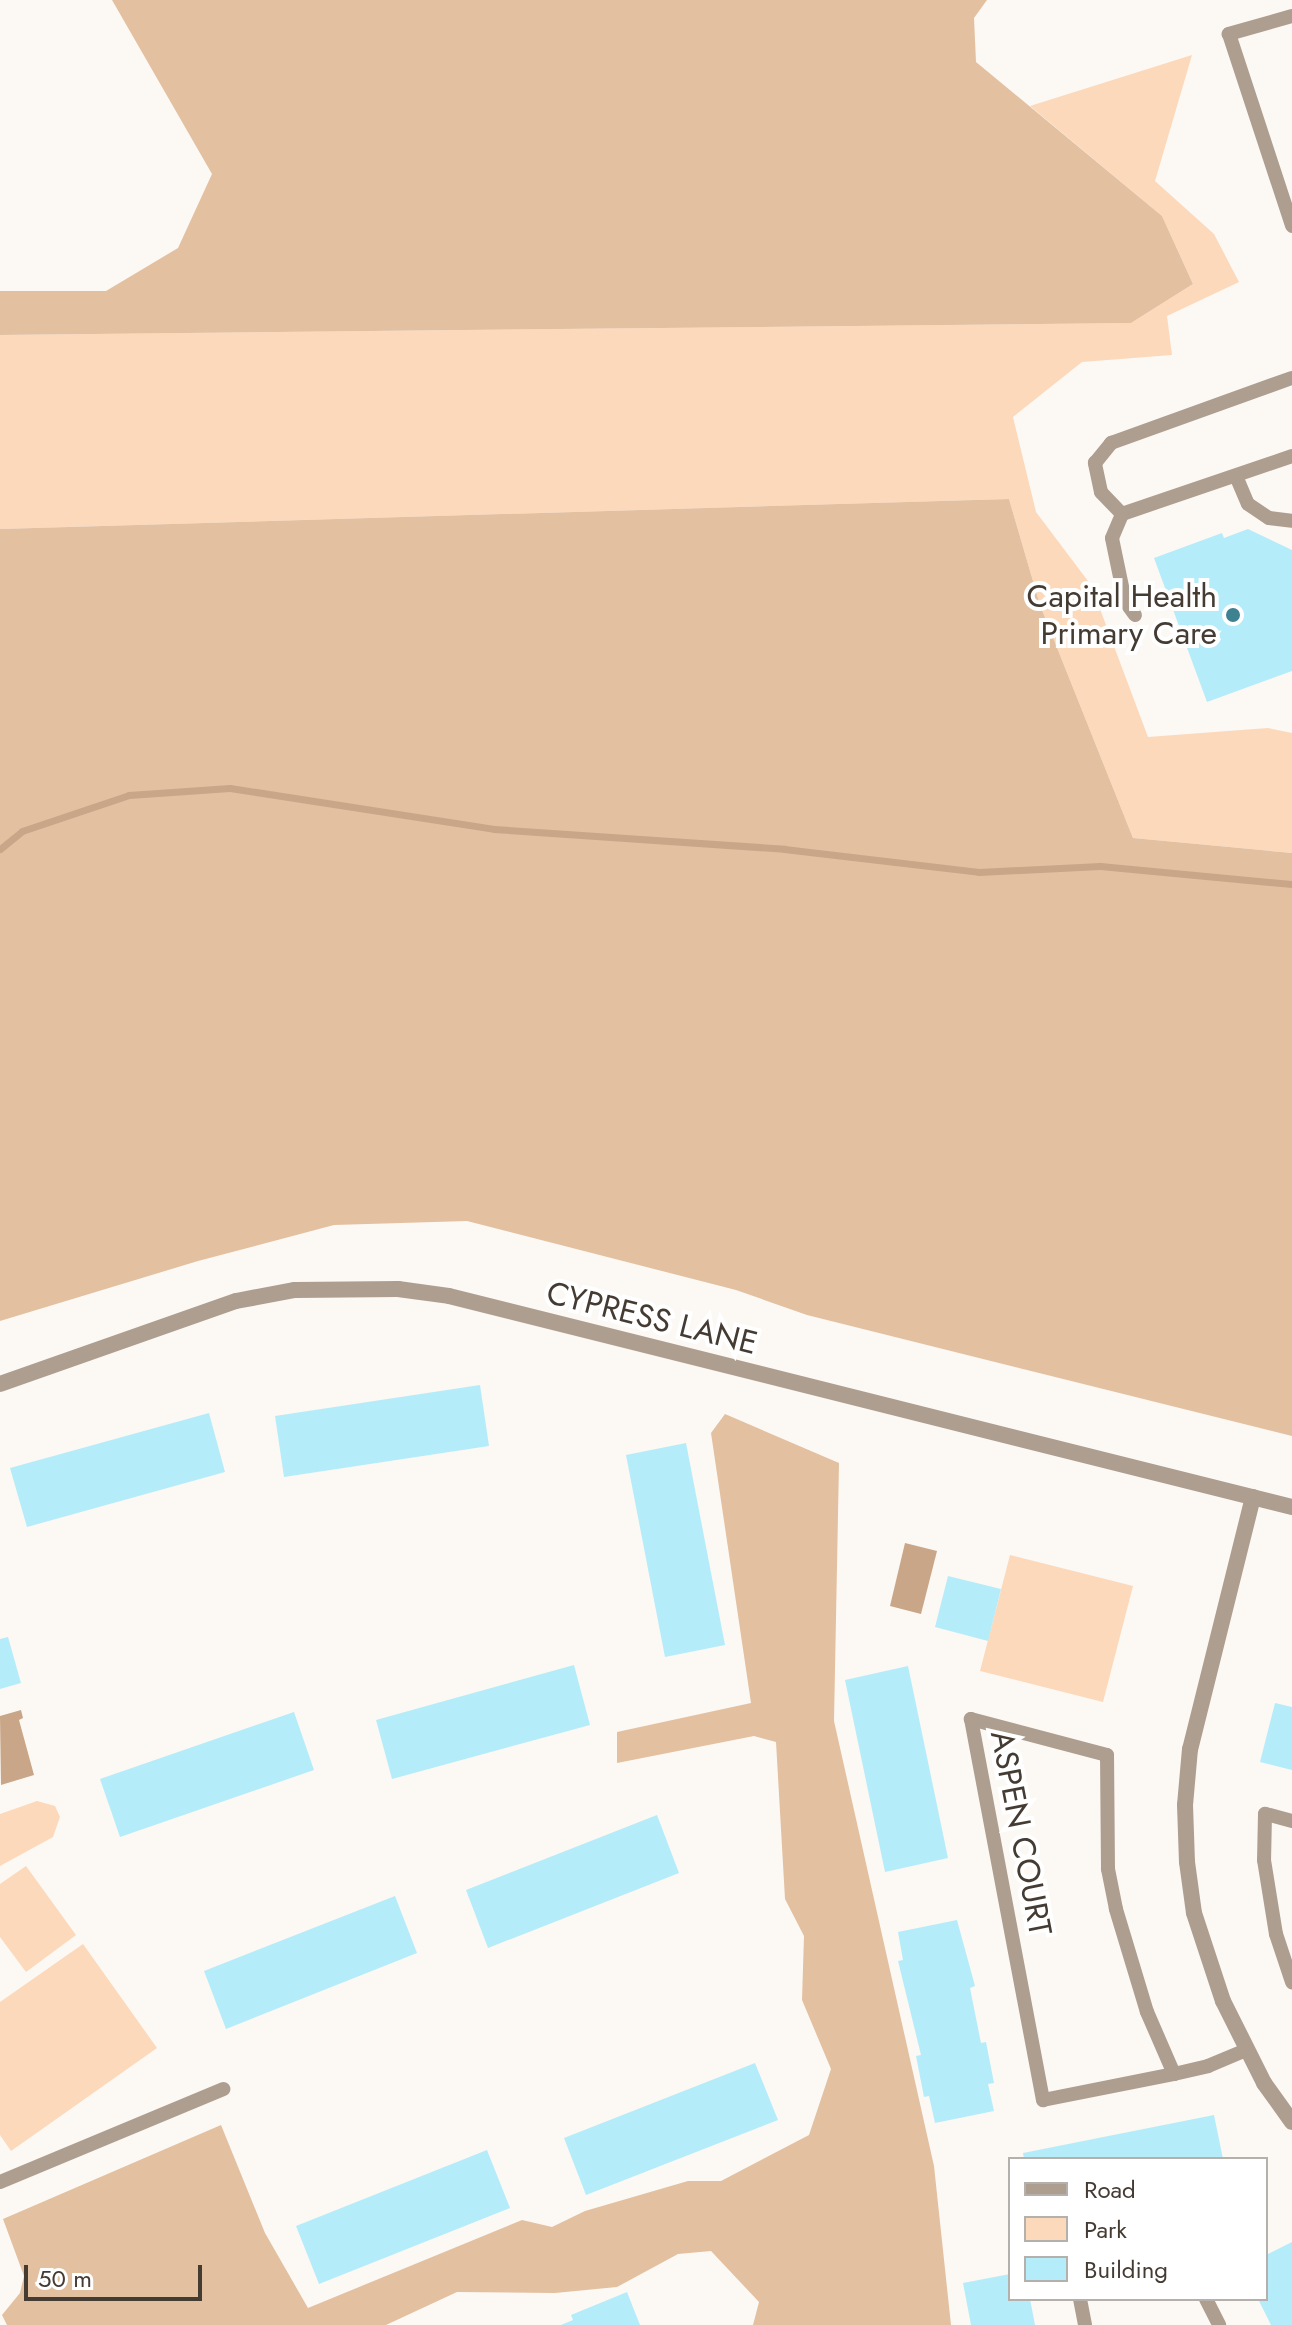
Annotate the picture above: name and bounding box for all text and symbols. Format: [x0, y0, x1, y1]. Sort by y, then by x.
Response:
place label: Capital Health Primary Care [1027, 578, 1217, 653]
marker: Capital Health Primary Care [1224, 606, 1242, 624]
street label: CYPRESS LANE [543, 1273, 761, 1363]
street label: ASPEN COURT [982, 1727, 1060, 1939]
legend [1008, 2157, 1268, 2301]
text: Road [1084, 2172, 1136, 2207]
text: Park [1084, 2212, 1127, 2247]
scale bar [28, 2249, 206, 2299]
text: Building [1084, 2252, 1168, 2287]
text: 50 m [38, 2261, 92, 2296]

